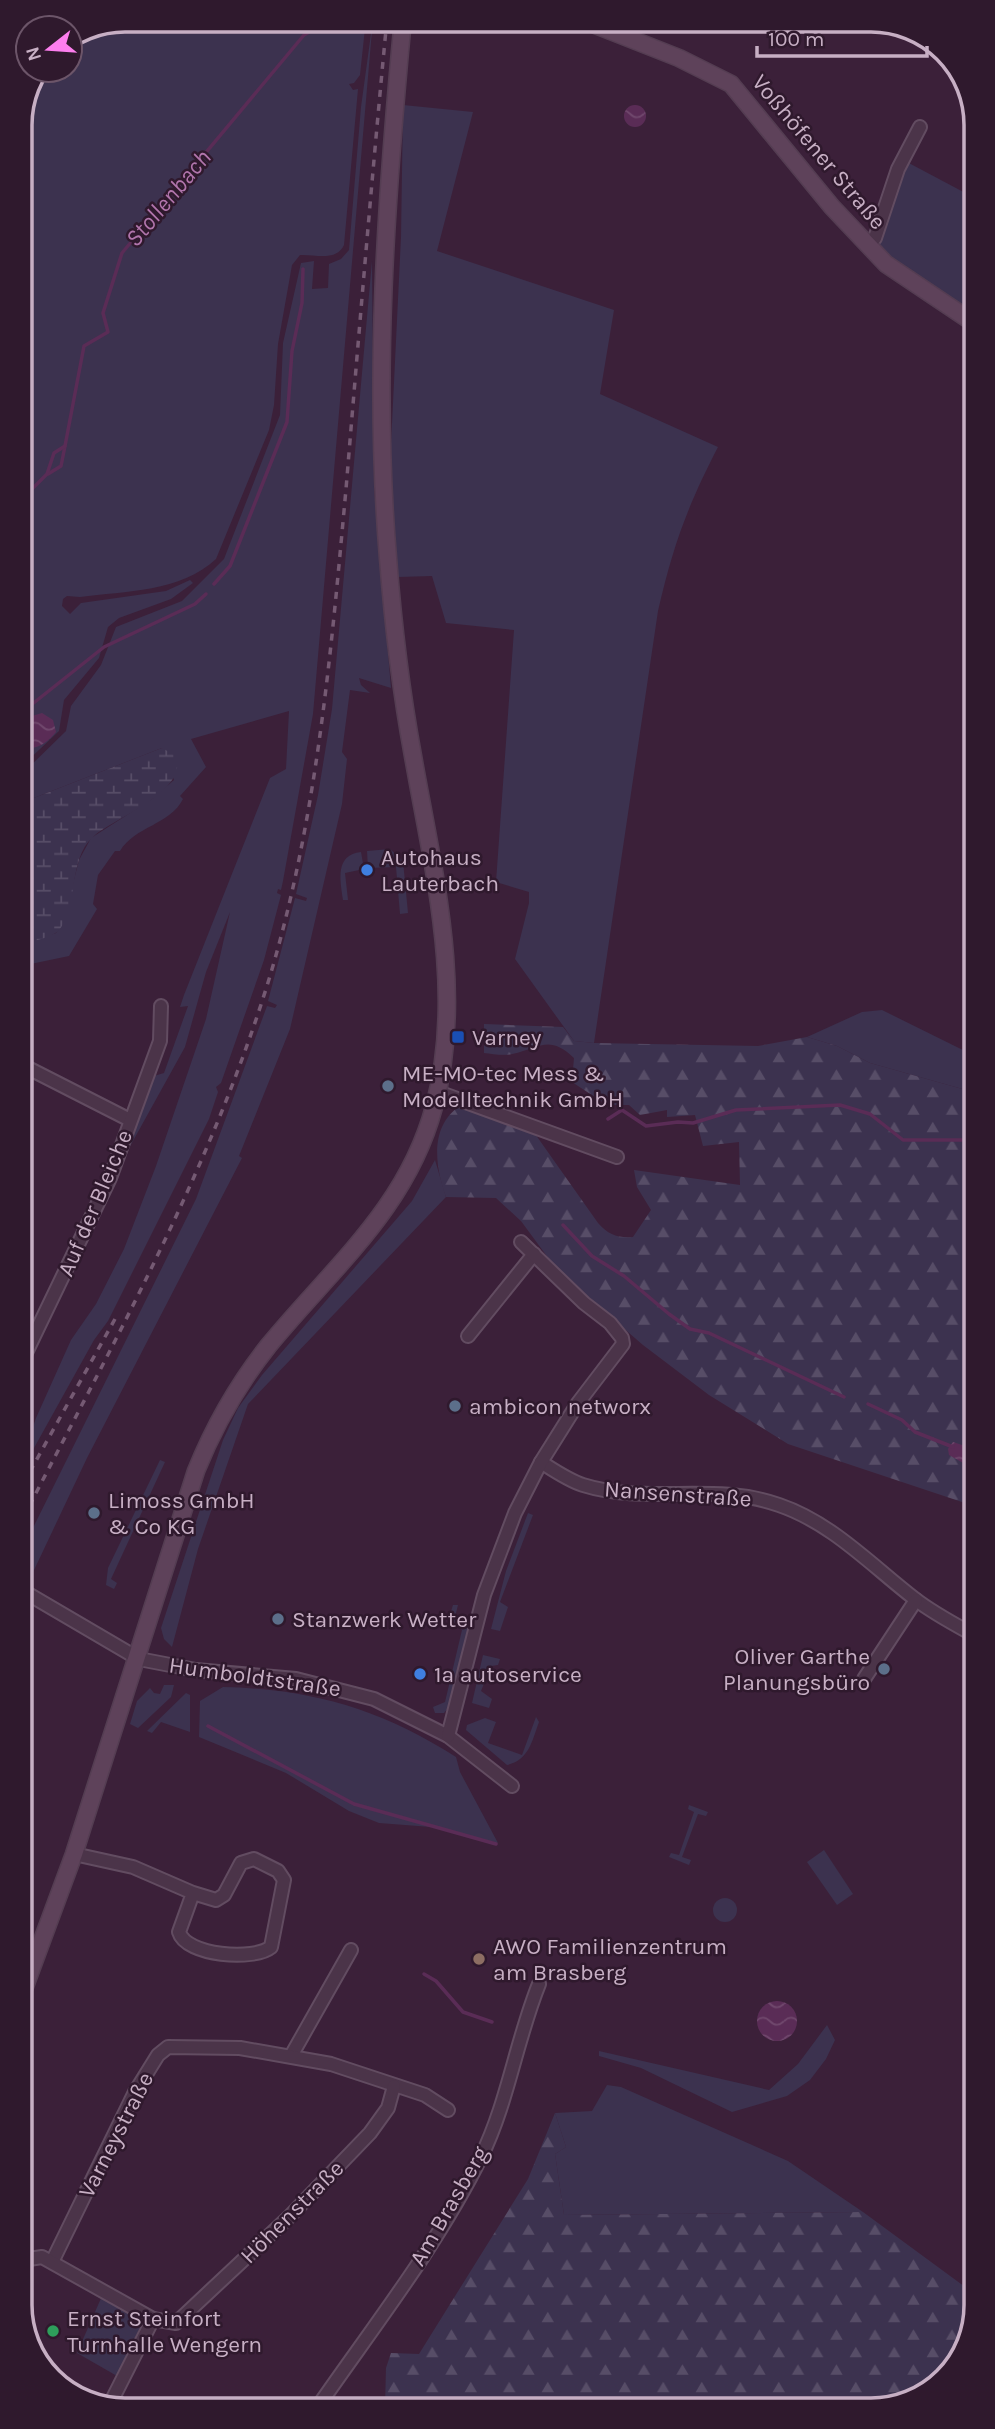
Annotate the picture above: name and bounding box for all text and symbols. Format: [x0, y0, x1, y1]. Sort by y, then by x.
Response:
north arrow [14, 14, 84, 84]
scale bar [757, 14, 927, 58]
text: 100 m [768, 27, 825, 51]
text: N [21, 44, 46, 63]
street label: Voßhöfener Straße [746, 69, 892, 235]
water label: Stollenbach [119, 144, 217, 252]
place label: Autohaus Lauterbach [381, 844, 499, 897]
marker: Autohaus Lauterbach [359, 862, 375, 878]
place label: Varney [472, 1024, 542, 1051]
marker: Varney [450, 1029, 466, 1045]
place label: ME-MO-tec Mess & Modelltechnik GmbH [402, 1060, 623, 1113]
marker: ME-MO-tec Mess & Modelltechnik GmbH [380, 1078, 396, 1094]
street label: Auf der Bleiche [52, 1126, 138, 1280]
place label: ambicon networx [469, 1393, 651, 1420]
marker: ambicon networx [447, 1398, 463, 1414]
street label: Nansenstraße [603, 1475, 753, 1513]
place label: Limoss GmbH & Co KG [108, 1487, 255, 1540]
marker: Limoss GmbH & Co KG [86, 1505, 102, 1521]
place label: Stanzwerk Wetter [292, 1606, 477, 1633]
marker: Stanzwerk Wetter [270, 1611, 286, 1627]
place label: Oliver Garthe Planungsbüro [723, 1643, 870, 1696]
street label: Humboldtstraße [167, 1652, 343, 1702]
place label: 1a autoservice [434, 1661, 582, 1688]
marker: Oliver Garthe Planungsbüro [876, 1661, 892, 1677]
marker: 1a autoservice [412, 1666, 428, 1682]
place label: AWO Familienzentrum am Brasberg [493, 1933, 727, 1986]
marker: AWO Familienzentrum am Brasberg [471, 1951, 487, 1967]
street label: Varneystraße [73, 2068, 159, 2202]
street label: Am Brasberg [404, 2141, 494, 2271]
street label: Höhenstraße [235, 2155, 349, 2269]
place label: Ernst Steinfort Turnhalle Wengern [67, 2305, 262, 2358]
marker: Ernst Steinfort Turnhalle Wengern [45, 2323, 61, 2339]

